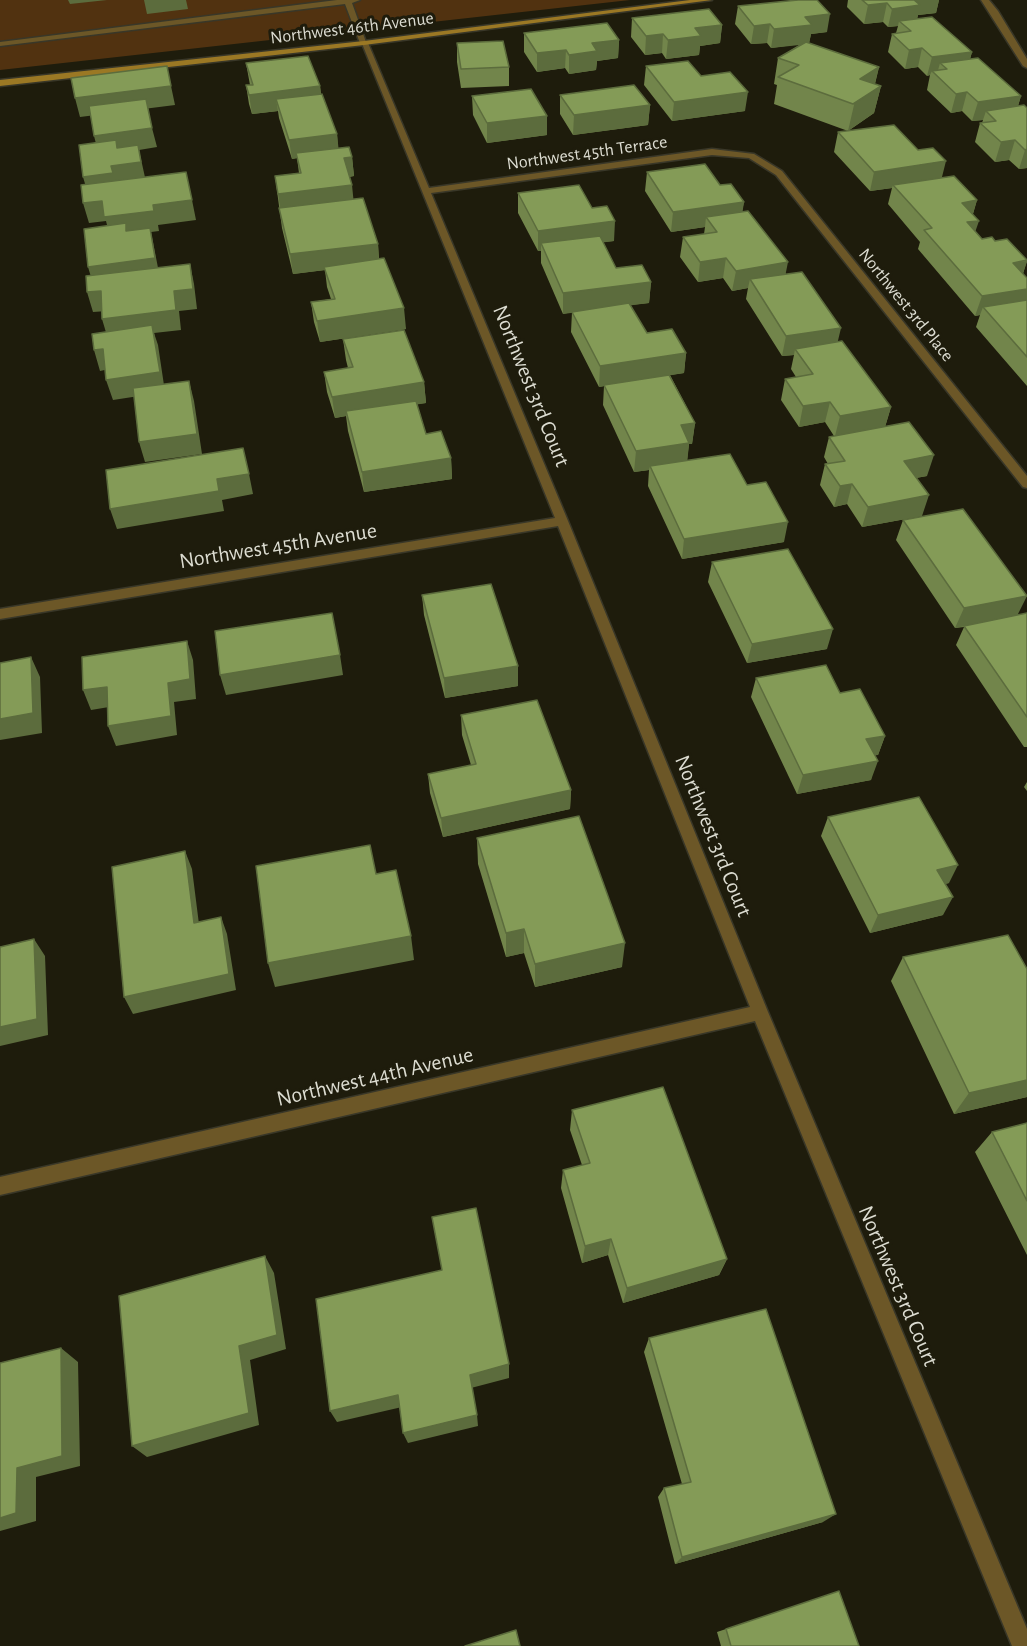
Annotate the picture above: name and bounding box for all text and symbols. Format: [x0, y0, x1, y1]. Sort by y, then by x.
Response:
street label: Northwest 46th Avenue [269, 7, 435, 49]
street label: Northwest 45th Terrace [505, 131, 669, 175]
street label: Northwest 3rd Place [854, 244, 958, 366]
street label: Northwest 3rd Court [487, 301, 575, 471]
street label: Northwest 45th Avenue [177, 517, 379, 575]
street label: Northwest 3rd Court [669, 751, 757, 921]
street label: Northwest 44th Avenue [274, 1042, 476, 1112]
street label: Northwest 3rd Court [852, 1202, 944, 1370]

